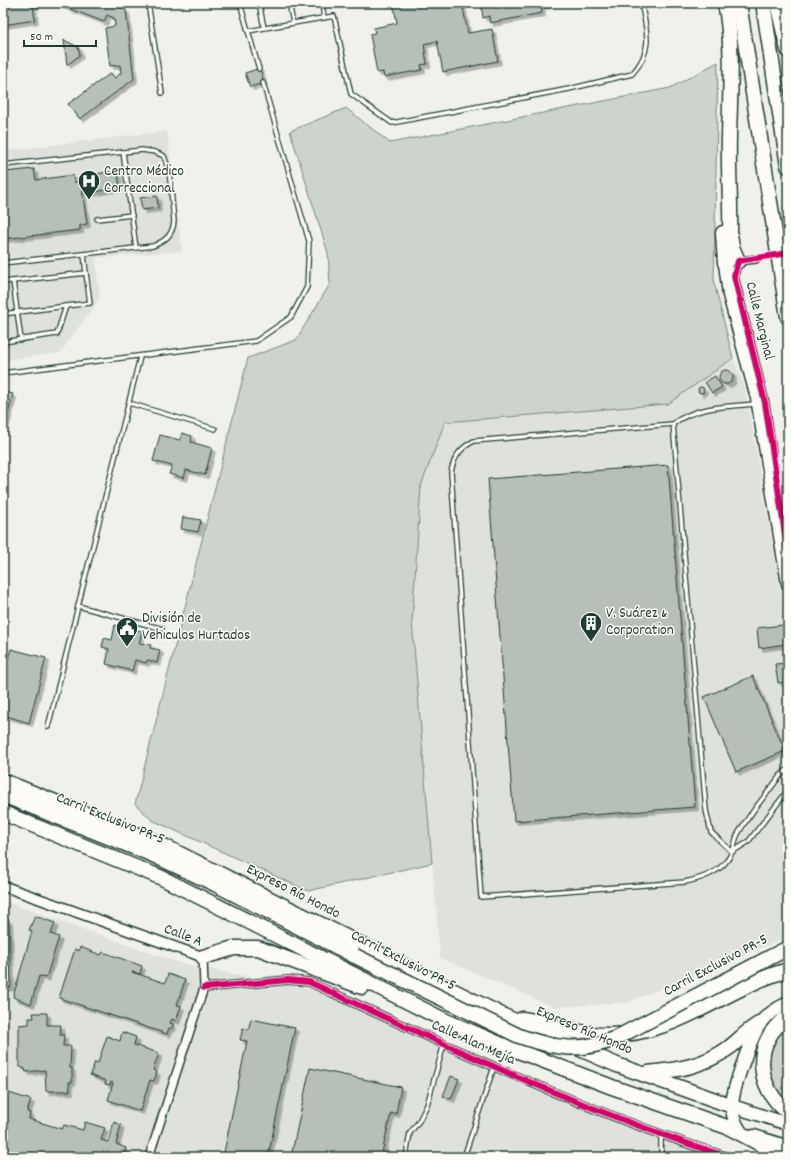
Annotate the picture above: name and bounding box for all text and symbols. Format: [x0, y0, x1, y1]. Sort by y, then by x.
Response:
scale bar [24, 22, 96, 48]
text: 50 m [30, 29, 53, 46]
place label: Centro Médico Correccional [104, 161, 184, 200]
hospital icon: Centro Médico Correccional [76, 168, 102, 201]
street label: Calle Marginal [739, 280, 779, 363]
place label: V. Suárez & Corporation [606, 603, 674, 642]
place label: División de Vehiculos Hurtados [142, 608, 250, 647]
building icon: V. Suárez & Corporation [578, 610, 604, 643]
public building icon: División de Vehiculos Hurtados [114, 615, 140, 648]
street label: Carril Exclusivo PR-5 [52, 787, 168, 851]
street label: Expreso Río Hondo [242, 859, 344, 925]
street label: Calle A [160, 919, 206, 953]
street label: Carril Exclusivo PR-5 [347, 925, 459, 997]
street label: Carril Exclusivo PR-5 [660, 929, 772, 1003]
street label: Expreso Río Hondo [532, 1001, 636, 1061]
street label: Calle Alan Mejía [427, 1015, 519, 1072]

